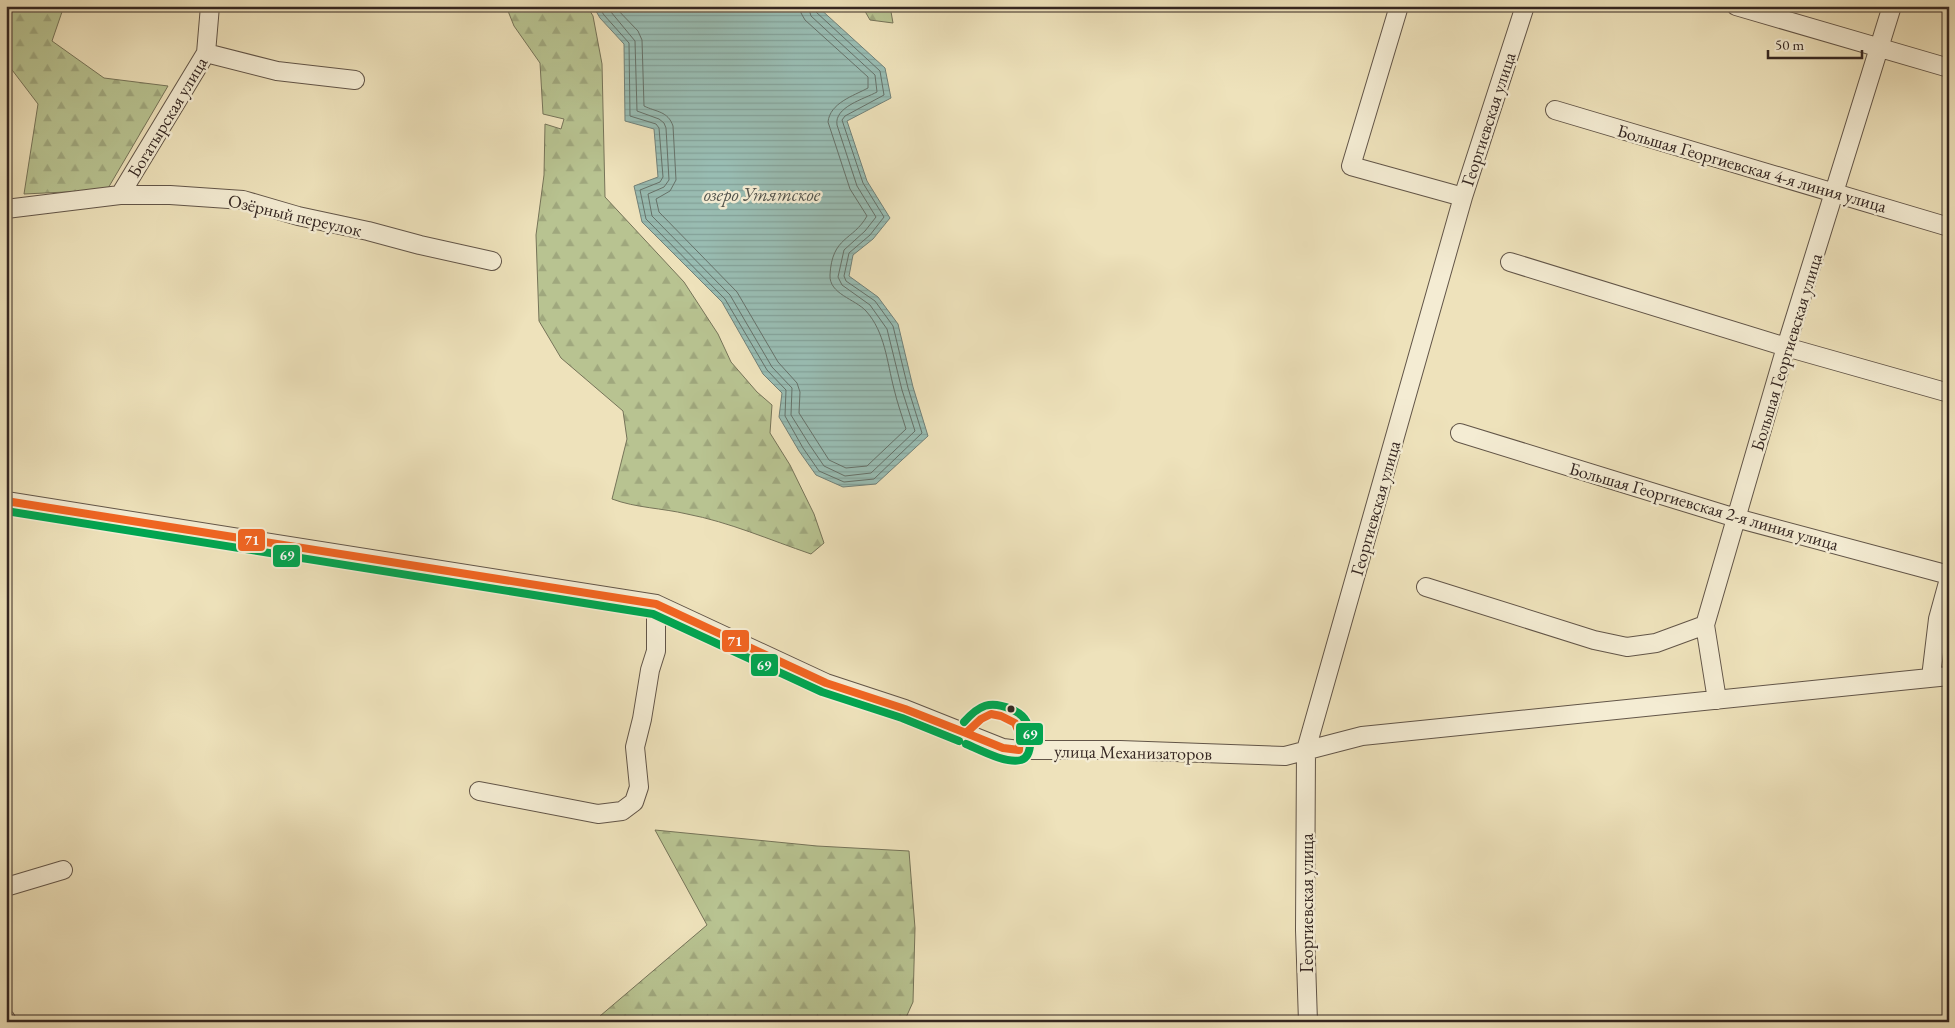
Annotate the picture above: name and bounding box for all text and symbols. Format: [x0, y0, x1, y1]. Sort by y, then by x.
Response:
scale bar [1768, 28, 1861, 60]
text: 50 m [1775, 35, 1804, 54]
street label: Георгиевская улица [1455, 48, 1521, 189]
street label: Богатырская улица [122, 52, 213, 182]
street label: Большая Георгиевская 4-я линия улица [1615, 118, 1890, 218]
water label: озеро Утятское [704, 182, 821, 207]
street label: Озёрный переулок [226, 188, 364, 242]
street label: Большая Георгиевская улица [1745, 250, 1827, 454]
street label: Георгиевская улица [1345, 437, 1406, 578]
street label: Большая Георгиевская 2-я линия улица [1567, 456, 1842, 556]
line badge: 71 [237, 528, 266, 552]
text: 71 [245, 531, 259, 549]
line badge: 69 [272, 544, 301, 568]
text: 69 [280, 546, 295, 564]
line badge: 71 [721, 629, 750, 653]
text: 71 [728, 632, 742, 650]
line badge: 69 [750, 653, 779, 677]
text: 69 [757, 656, 772, 674]
unlabelled marker [1006, 704, 1016, 714]
line badge: 69 [1015, 722, 1044, 746]
text: 69 [1023, 725, 1038, 743]
street label: улица Механизаторов [1054, 739, 1213, 765]
street label: Георгиевская улица [1295, 832, 1318, 973]

